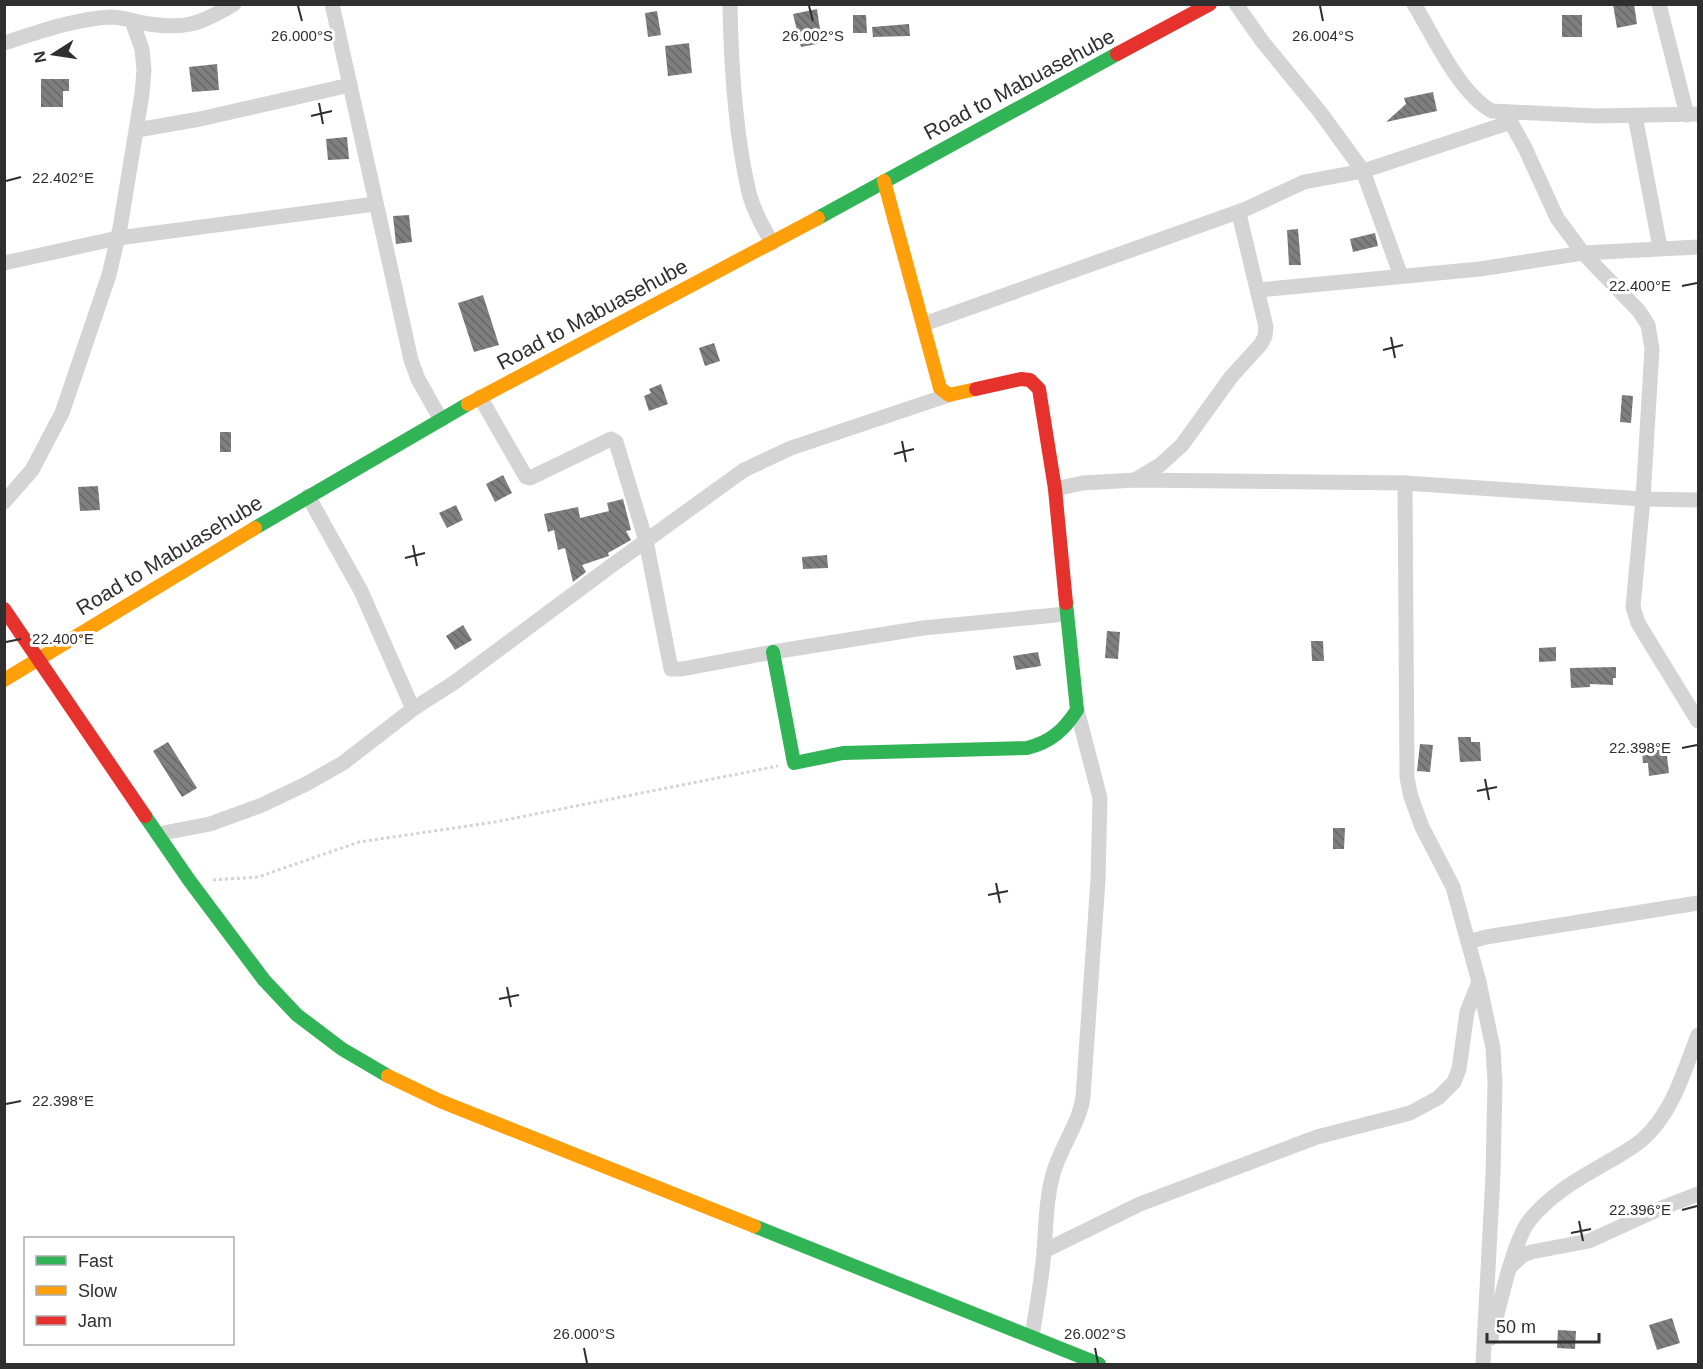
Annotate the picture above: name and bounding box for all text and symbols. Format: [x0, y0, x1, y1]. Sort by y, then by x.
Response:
north arrow [24, 24, 84, 84]
street label: Road to Mabuasehube [920, 24, 1118, 144]
text: 26.000°S [271, 27, 333, 44]
text: 26.002°S [782, 27, 844, 44]
text: 26.004°S [1292, 27, 1354, 44]
text: N [30, 50, 49, 64]
text: 22.402°E [32, 169, 94, 186]
street label: Road to Mabuasehube [493, 254, 691, 374]
text: 22.400°E [1609, 277, 1671, 294]
street label: Road to Mabuasehube [72, 490, 266, 620]
text: 22.400°E [32, 630, 94, 647]
text: 22.398°E [1609, 739, 1671, 756]
text: 22.398°E [32, 1092, 94, 1109]
text: 22.396°E [1609, 1201, 1671, 1218]
legend [24, 1237, 234, 1345]
text: Fast [78, 1251, 113, 1271]
text: Slow [78, 1281, 118, 1301]
scale bar [1487, 1306, 1600, 1344]
text: Jam [78, 1311, 112, 1331]
text: 50 m [1496, 1317, 1536, 1337]
text: 26.000°S [553, 1325, 615, 1342]
text: 26.002°S [1064, 1325, 1126, 1342]

